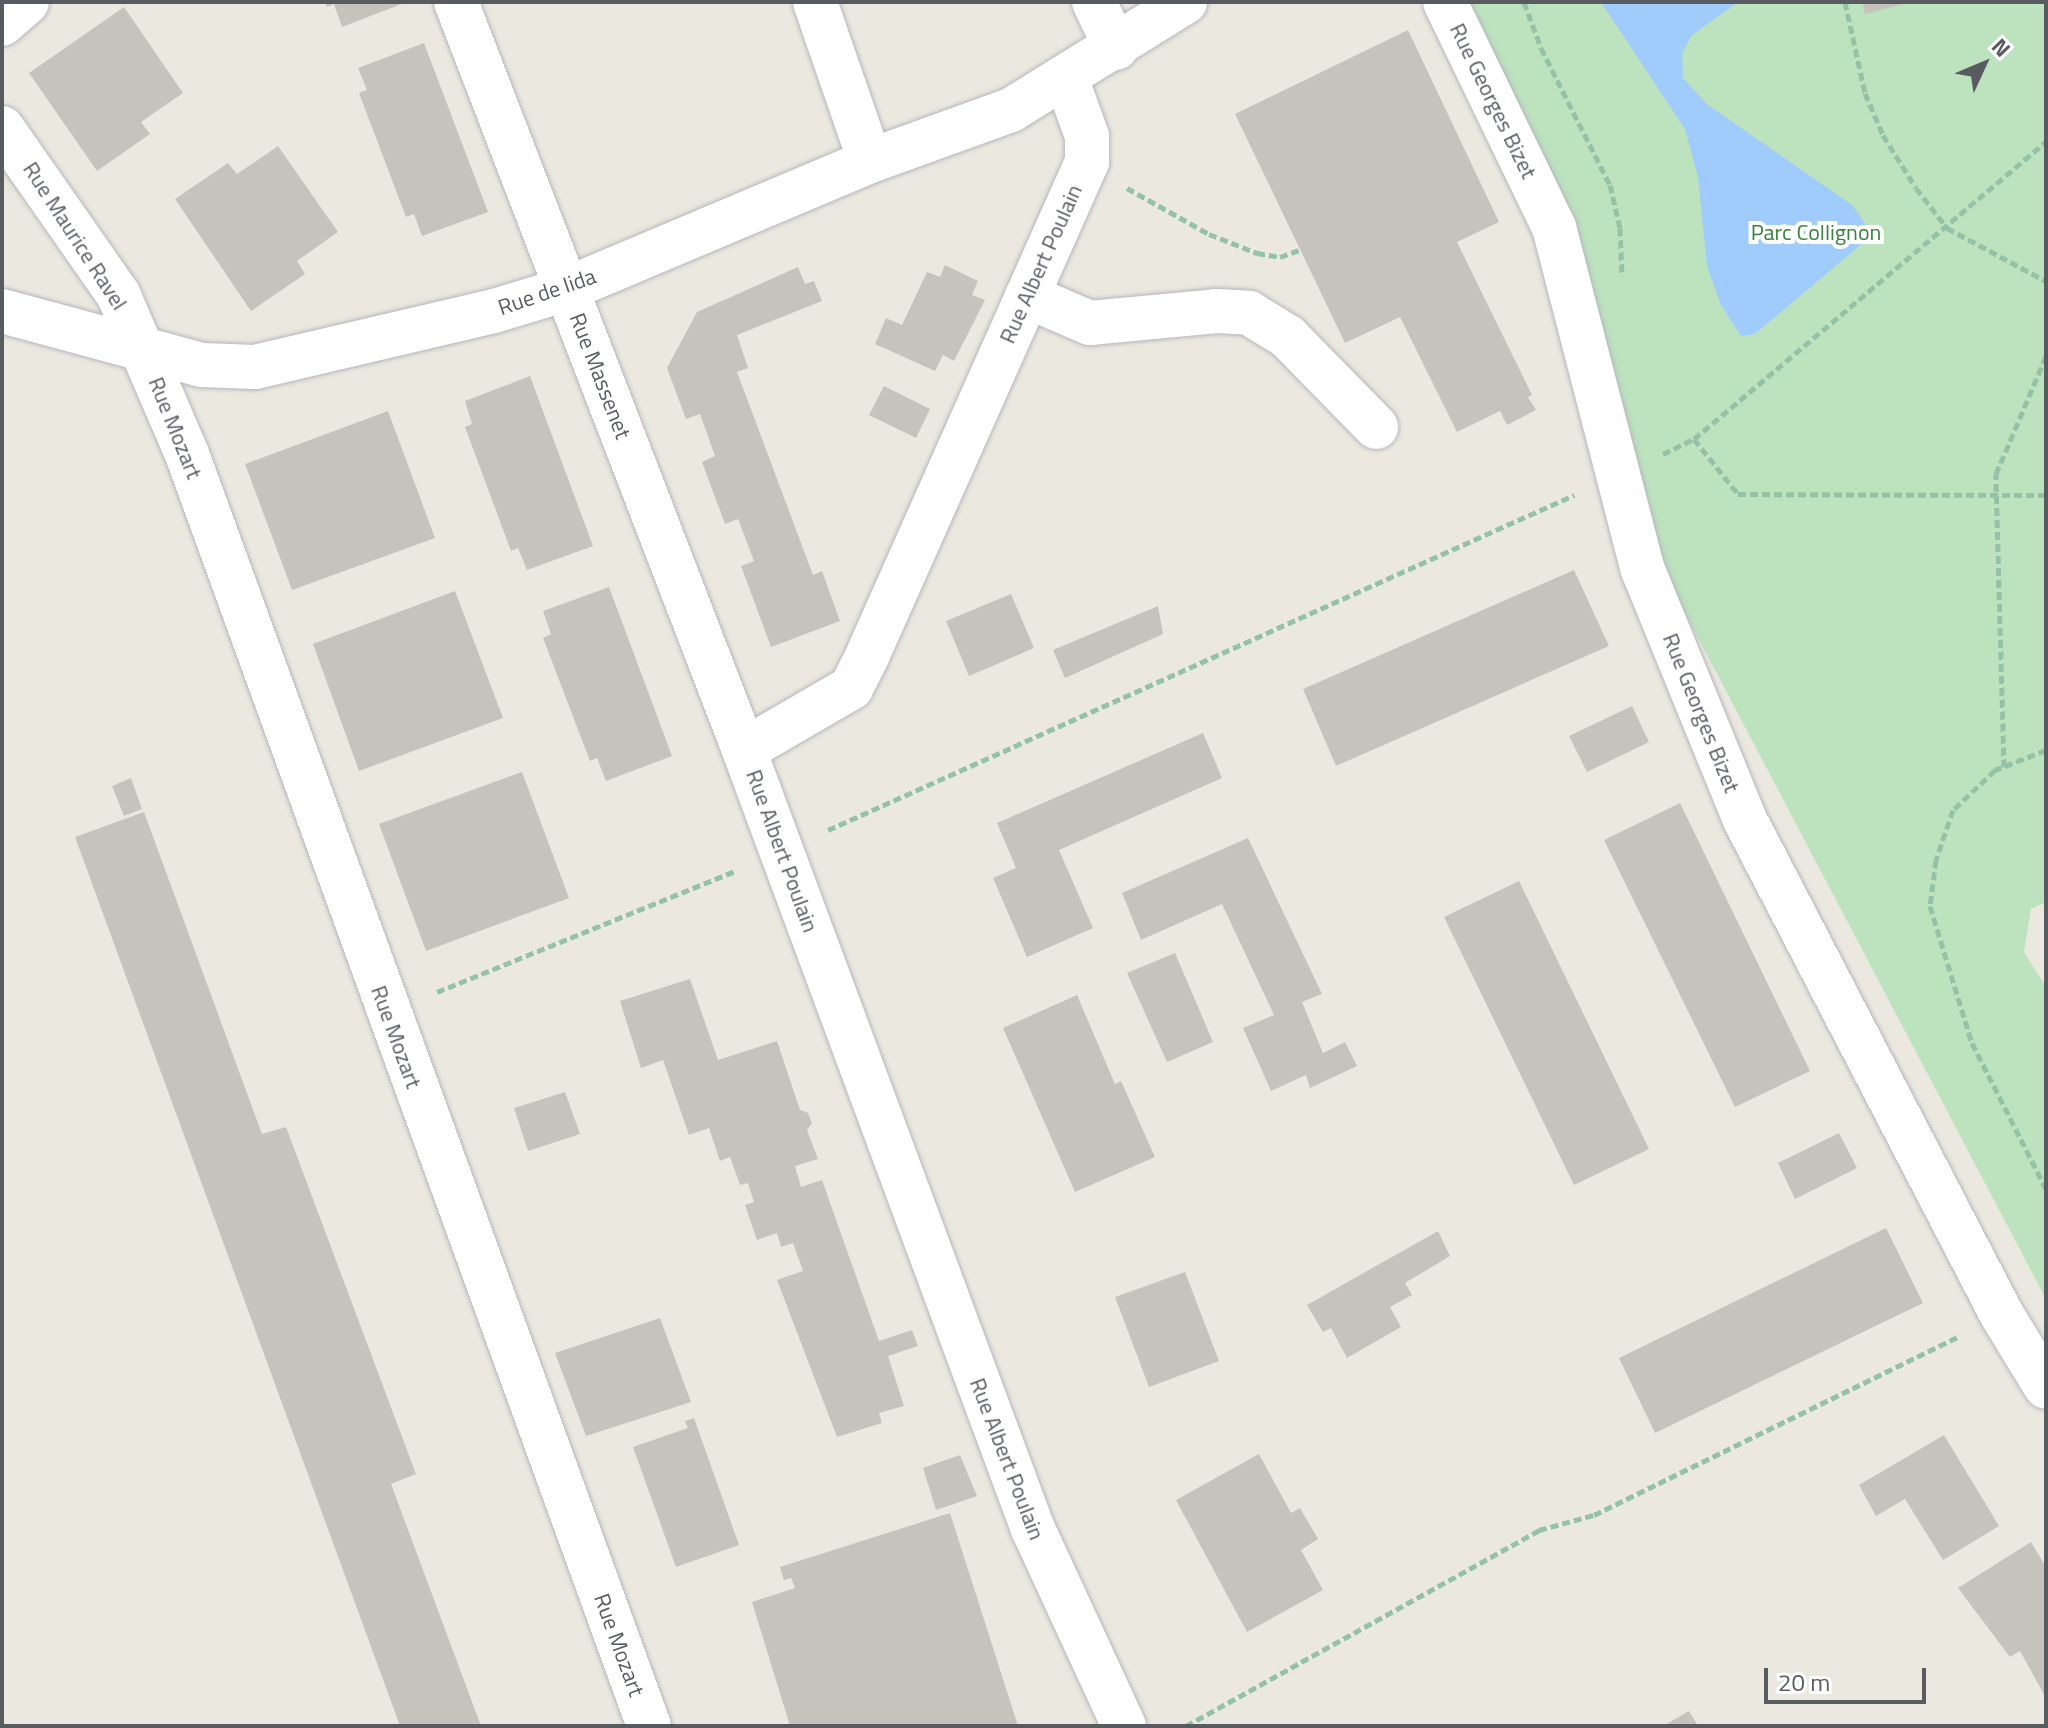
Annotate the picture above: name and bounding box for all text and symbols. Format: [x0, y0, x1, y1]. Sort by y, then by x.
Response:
street label: Rue Georges Bizet [1444, 19, 1542, 183]
north arrow [1944, 24, 2024, 104]
text: N [1984, 30, 2019, 65]
street label: Rue Maurice Ravel [17, 157, 133, 315]
street label: Rue Albert Poulain [994, 180, 1088, 348]
park label: Parc Collignon [1751, 220, 1881, 246]
street label: Rue de Iida [495, 263, 599, 321]
street label: Rue Massenet [564, 309, 636, 443]
street label: Rue Mozart [143, 373, 207, 483]
street label: Rue Georges Bizet [1657, 630, 1745, 796]
street label: Rue Albert Poulain [740, 766, 824, 936]
street label: Rue Mozart [365, 982, 427, 1092]
street label: Rue Albert Poulain [964, 1374, 1050, 1544]
street label: Rue Mozart [588, 1590, 650, 1700]
scale bar [1768, 1652, 1930, 1702]
text: 20 m [1778, 1664, 1830, 1700]

